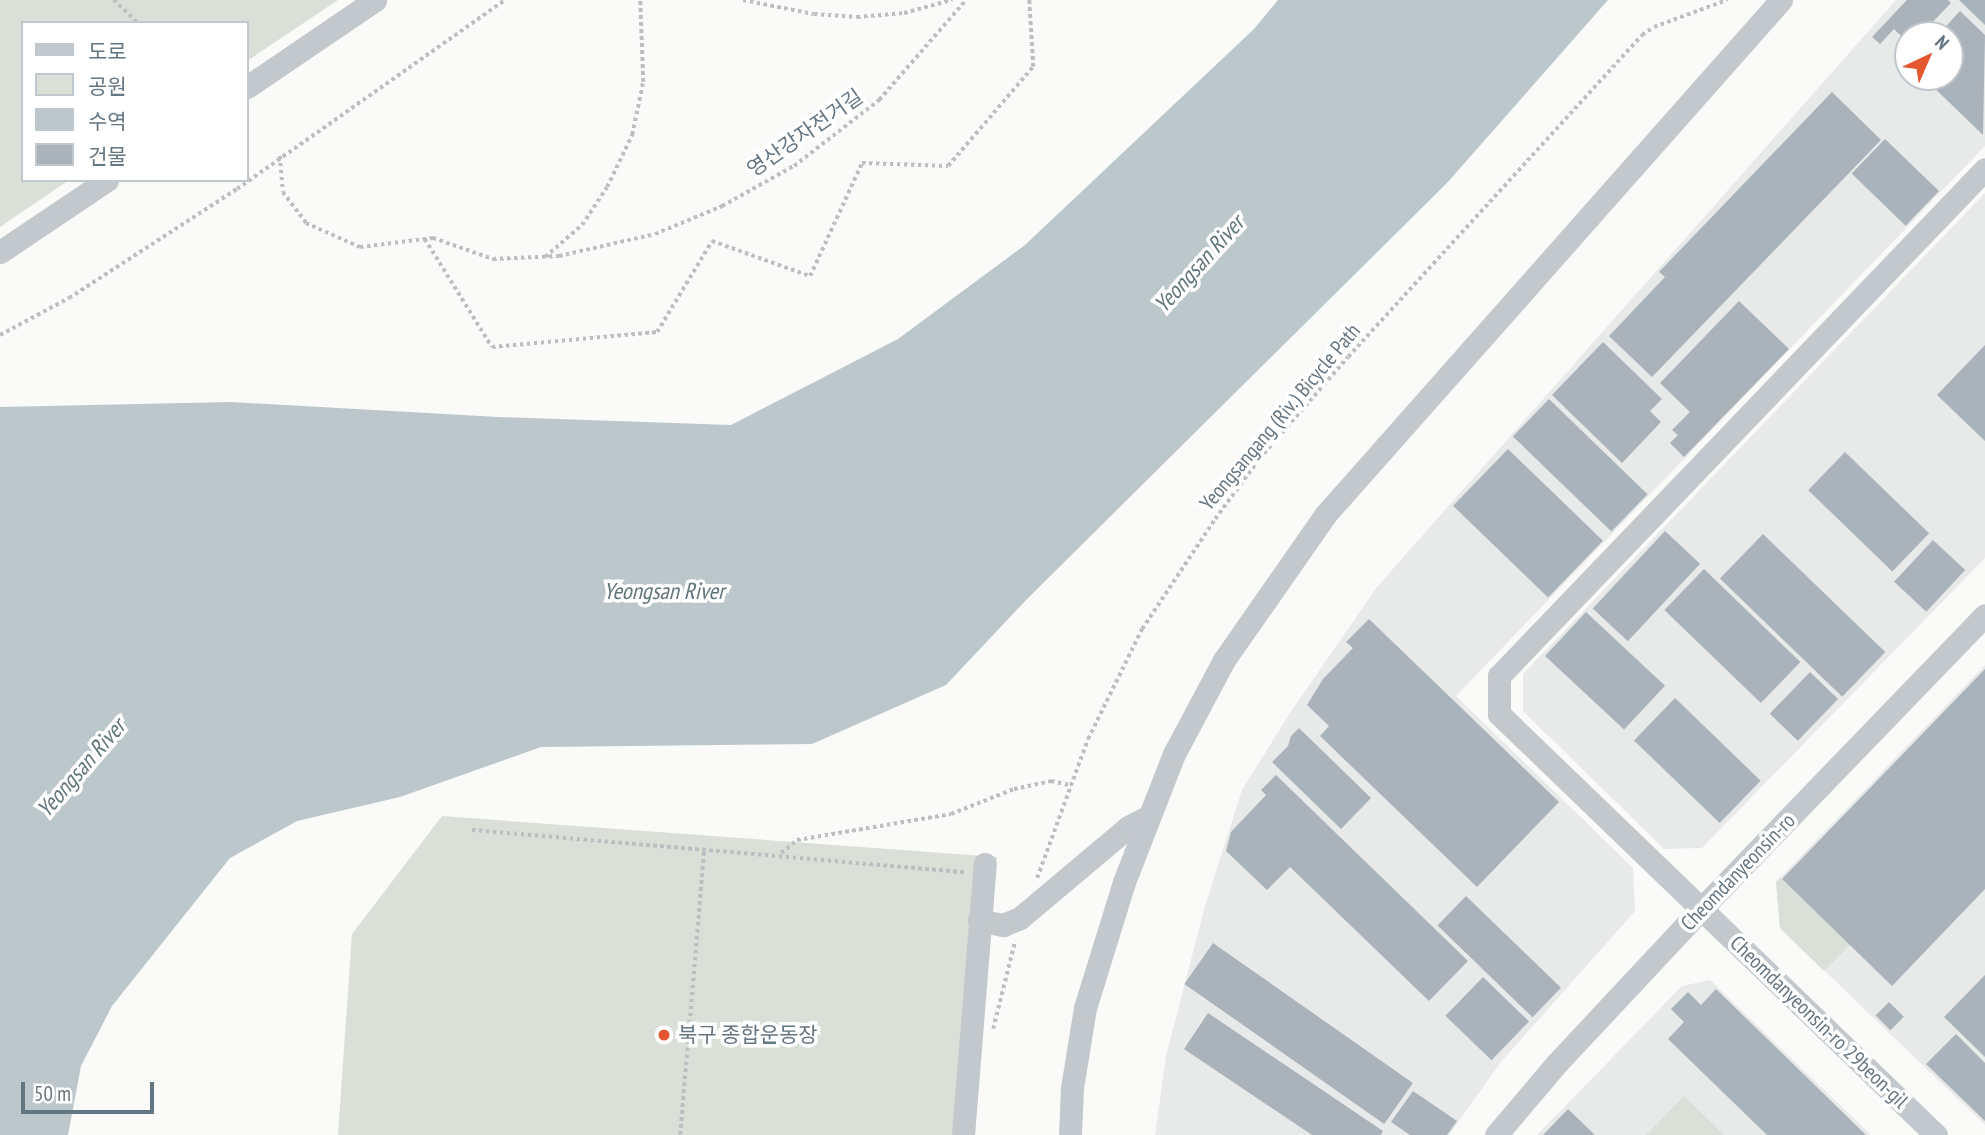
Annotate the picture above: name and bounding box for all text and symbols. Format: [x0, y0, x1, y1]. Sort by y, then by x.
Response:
legend [21, 21, 248, 182]
north arrow [1894, 21, 1964, 91]
text: N [1930, 30, 1954, 55]
text: 도로 [88, 38, 127, 65]
text: 공원 [88, 73, 127, 100]
street label: 영산강자전거길 [742, 84, 868, 182]
text: 수역 [88, 108, 127, 135]
text: 건물 [88, 143, 127, 170]
water label: Yeongsan River [1148, 210, 1250, 318]
street label: Yeongsangang (Riv.) Bicycle Path [1195, 319, 1365, 515]
water label: Yeongsan River [604, 577, 724, 605]
water label: Yeongsan River [31, 713, 131, 823]
street label: Cheomdanyeonsin-ro [1676, 808, 1800, 936]
street label: Cheomdanyeonsin-ro 29beon-gil [1725, 931, 1913, 1113]
place label: 북구 종합운동장 [678, 1022, 818, 1048]
marker: 북구 종합운동장 [656, 1027, 672, 1043]
scale bar [24, 1068, 158, 1112]
text: 50 m [34, 1080, 71, 1107]

